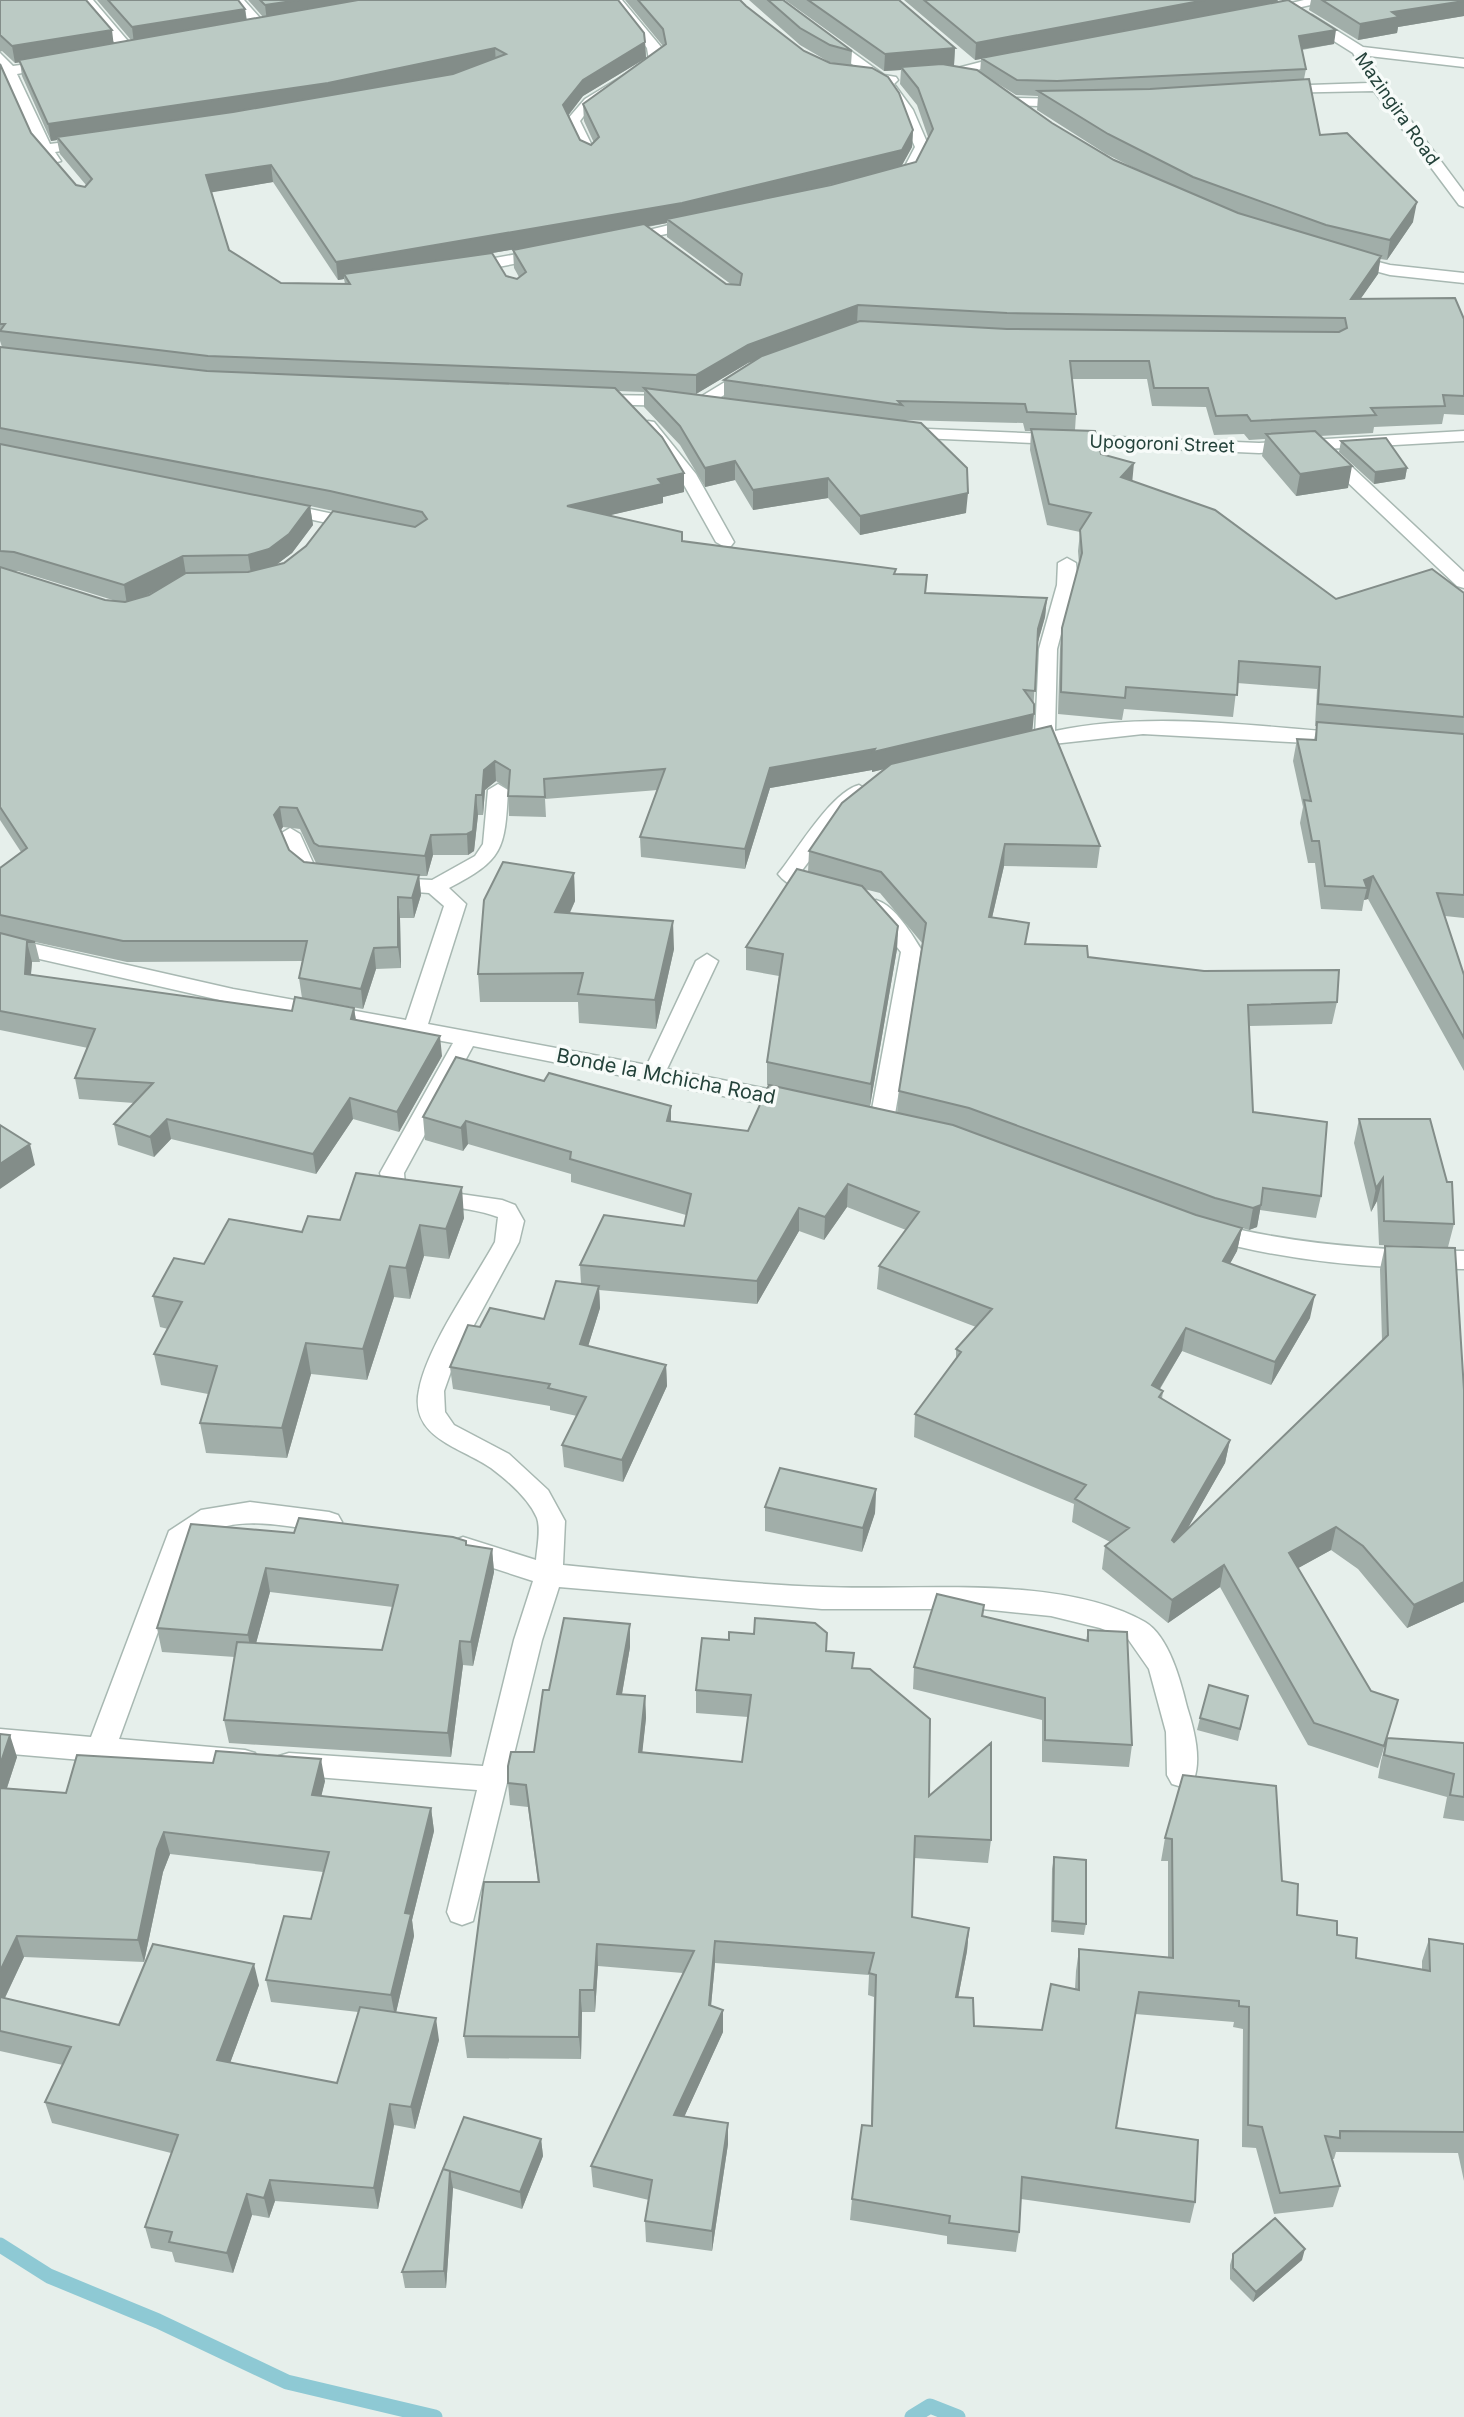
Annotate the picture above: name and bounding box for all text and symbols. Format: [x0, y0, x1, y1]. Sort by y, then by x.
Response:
street label: Mazingira Road [1351, 49, 1444, 169]
street label: Upogoroni Street [1089, 430, 1235, 457]
street label: Bonde la Mchicha Road [554, 1043, 778, 1109]

